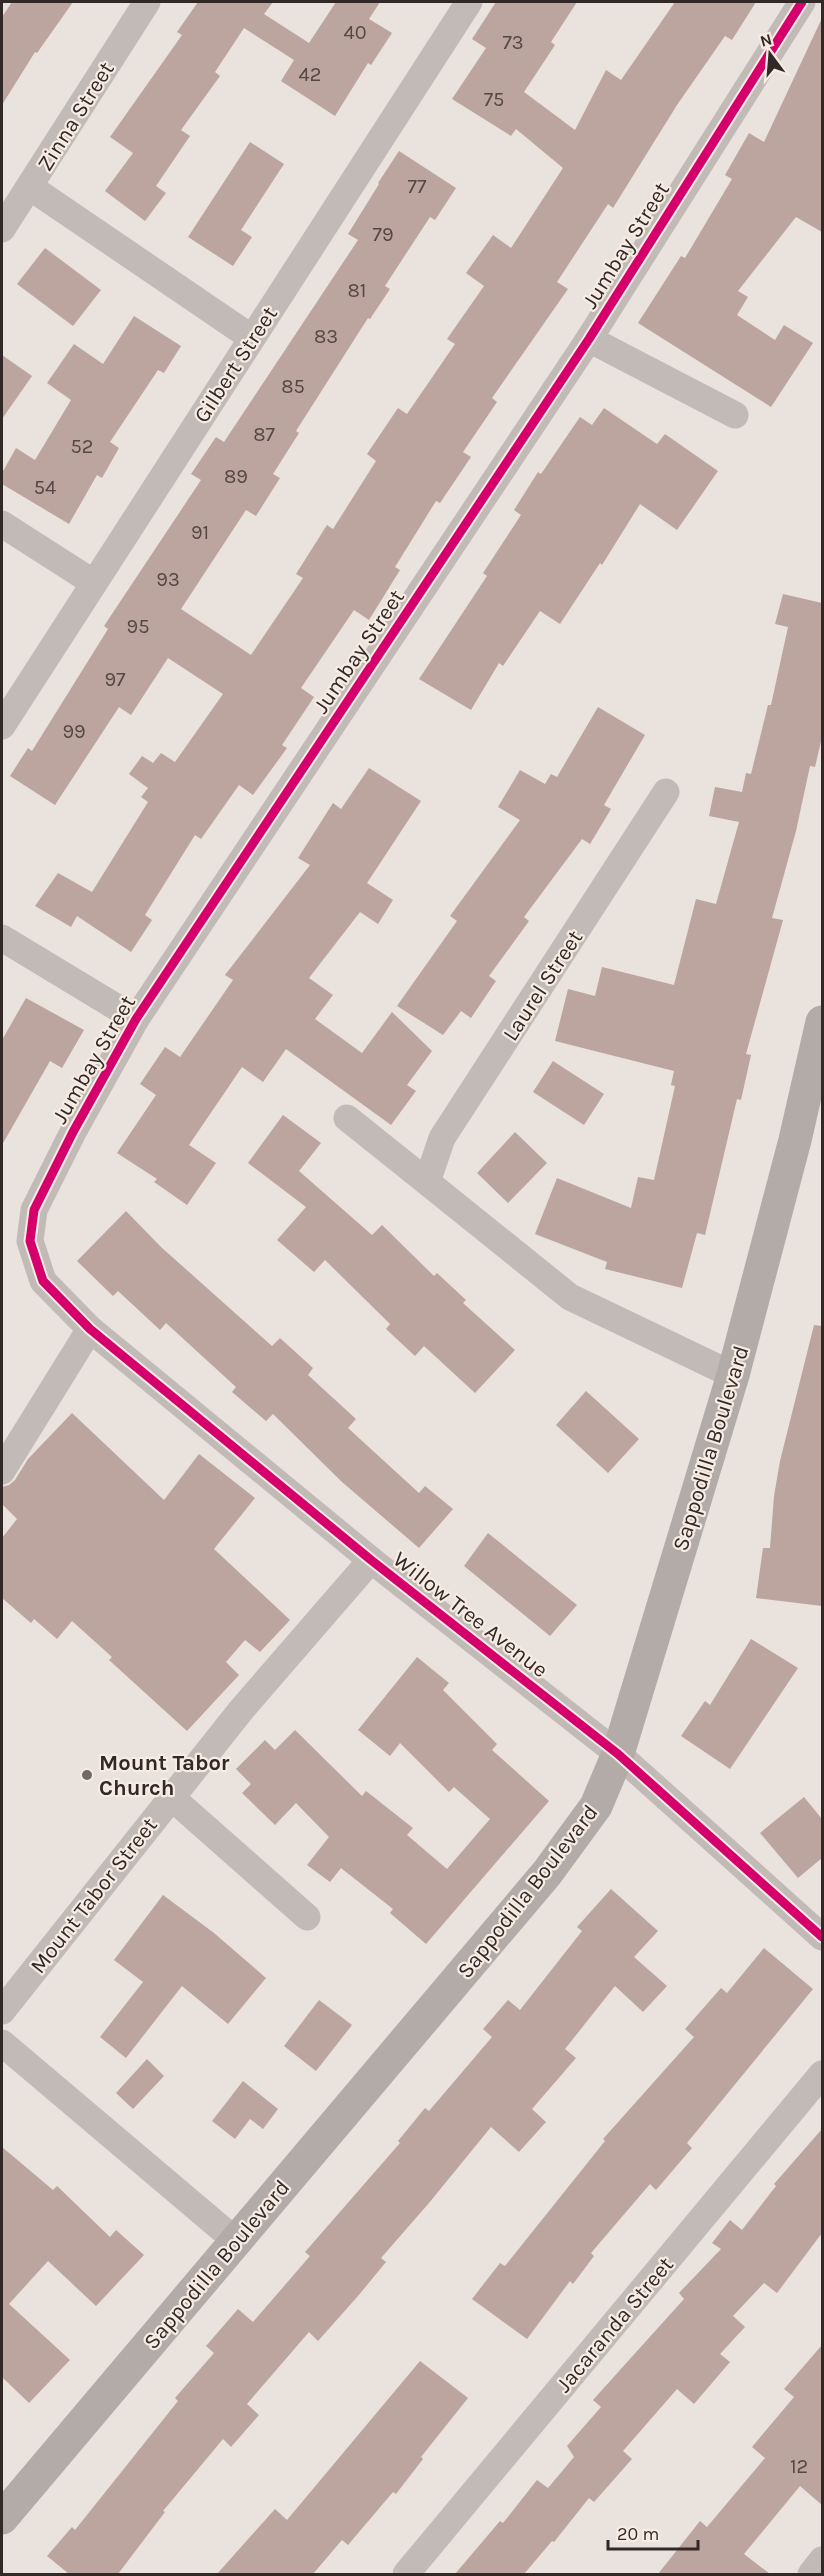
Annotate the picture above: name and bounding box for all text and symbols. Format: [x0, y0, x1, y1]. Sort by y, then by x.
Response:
house number: 40 [343, 21, 367, 44]
north arrow [740, 24, 800, 84]
text: N [758, 29, 774, 51]
house number: 73 [502, 31, 524, 54]
street label: Zinna Street [32, 57, 120, 176]
house number: 42 [299, 63, 321, 86]
house number: 75 [484, 88, 504, 111]
house number: 77 [408, 175, 427, 198]
street label: Jumbay Street [577, 178, 675, 313]
house number: 79 [373, 223, 394, 246]
house number: 81 [348, 279, 366, 302]
street label: Gilbert Street [189, 302, 283, 427]
house number: 83 [314, 325, 338, 348]
house number: 85 [281, 375, 305, 398]
house number: 87 [253, 423, 275, 446]
house number: 52 [71, 435, 93, 458]
house number: 89 [224, 465, 248, 488]
house number: 54 [34, 476, 56, 499]
house number: 91 [191, 521, 209, 544]
house number: 93 [156, 568, 180, 591]
street label: Jumbay Street [308, 585, 410, 718]
house number: 95 [127, 615, 149, 638]
house number: 97 [105, 668, 126, 691]
house number: 99 [62, 720, 86, 743]
street label: Laurel Street [497, 925, 588, 1046]
street label: Jumbay Street [47, 991, 141, 1128]
street label: Sappodilla Boulevard [667, 1343, 755, 1554]
street label: Willow Tree Avenue [388, 1546, 553, 1683]
place label: Mount Tabor Church [99, 1750, 230, 1801]
marker: Mount Tabor Church [80, 1768, 94, 1782]
street label: Sappodilla Boulevard [452, 1800, 604, 1984]
street label: Mount Tabor Street [25, 1813, 163, 1979]
street label: Sappodilla Boulevard [138, 2175, 295, 2355]
street label: Jacaranda Street [551, 2252, 679, 2398]
house number: 12 [790, 2455, 808, 2478]
scale bar [608, 2513, 698, 2551]
text: 20 m [617, 2523, 659, 2545]

